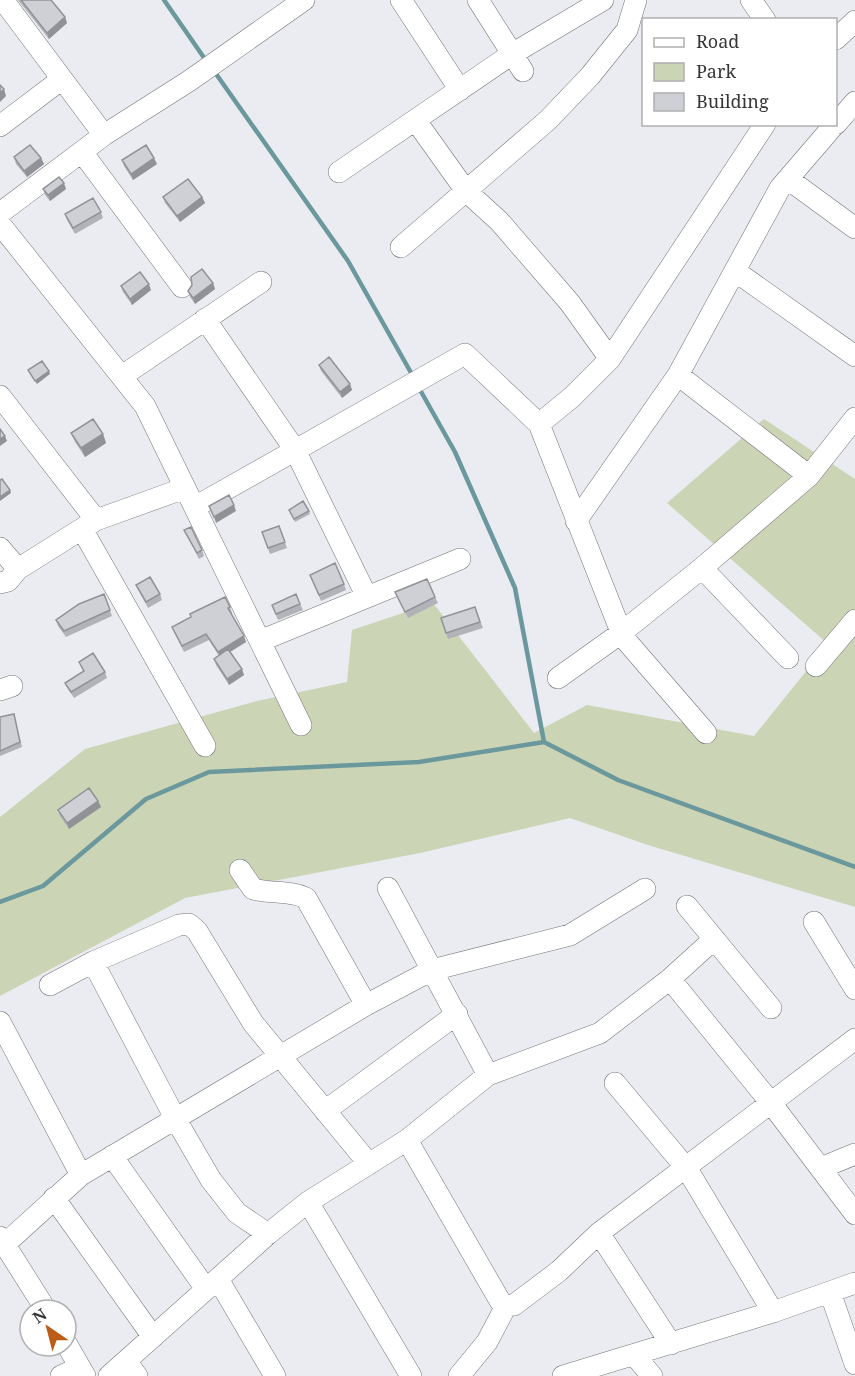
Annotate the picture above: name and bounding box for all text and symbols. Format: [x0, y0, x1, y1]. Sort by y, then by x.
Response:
legend [642, 18, 837, 126]
text: Road [696, 29, 739, 53]
text: Park [696, 59, 736, 83]
text: Building [696, 89, 769, 113]
north arrow [18, 1298, 78, 1358]
text: N [28, 1303, 51, 1328]

